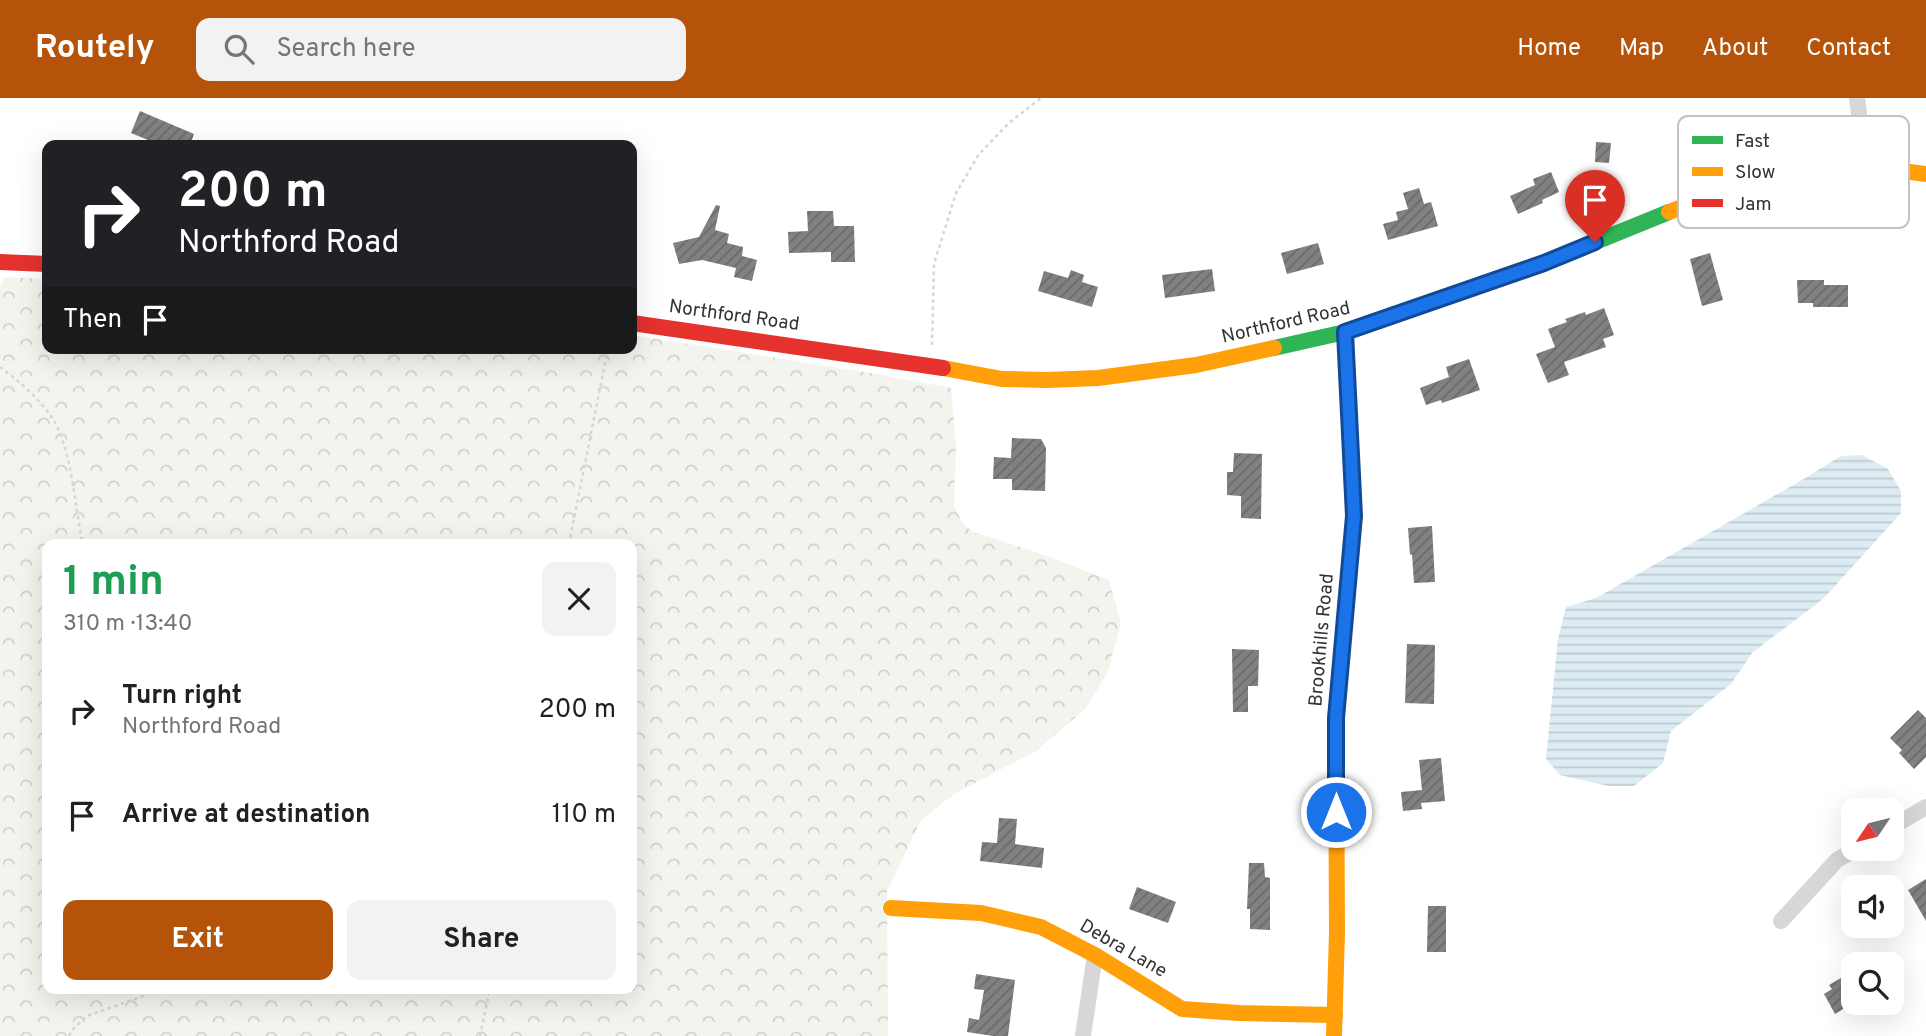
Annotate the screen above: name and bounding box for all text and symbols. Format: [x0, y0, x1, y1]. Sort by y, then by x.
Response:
search box [196, 18, 686, 81]
text: Routely [35, 28, 154, 70]
icon: search [220, 30, 258, 68]
text: Search here [276, 33, 415, 66]
text: Home [1517, 34, 1581, 64]
text: Map [1619, 34, 1664, 64]
text: About [1702, 34, 1768, 64]
text: Contact [1806, 34, 1891, 64]
legend [1678, 116, 1909, 228]
text: Fast [1735, 130, 1770, 154]
text: Slow [1735, 161, 1775, 185]
text: 200 m [178, 163, 328, 225]
icon: right [63, 168, 154, 259]
pin [1565, 170, 1625, 242]
icon: arrive [1576, 181, 1614, 219]
text: Jam [1735, 193, 1772, 217]
text: Northford Road [178, 224, 400, 264]
street label: Northford Road [667, 295, 801, 337]
street label: Northford Road [1219, 297, 1353, 349]
icon: arrive [136, 301, 174, 339]
text: Then [63, 304, 122, 337]
text: 1 min [63, 557, 164, 610]
button: close [542, 562, 616, 636]
street label: Brookhills Road [1304, 572, 1340, 708]
text: 310 m · 13:40 [63, 610, 193, 639]
text: Turn right [122, 680, 242, 713]
icon: right [63, 692, 101, 730]
text: 200 m [539, 694, 616, 727]
text: Northford Road [122, 713, 281, 742]
position arrow [1299, 775, 1373, 849]
icon: arrive [63, 797, 101, 835]
north arrow [1841, 798, 1904, 861]
map controls [1841, 798, 1904, 1015]
text: Arrive at destination [122, 799, 370, 832]
text: 110 m [552, 799, 616, 832]
button: sound [1841, 875, 1904, 938]
button: Exit [63, 900, 333, 980]
button: Share [347, 900, 616, 980]
street label: Debra Lane [1075, 914, 1171, 984]
button: search [1841, 952, 1904, 1015]

